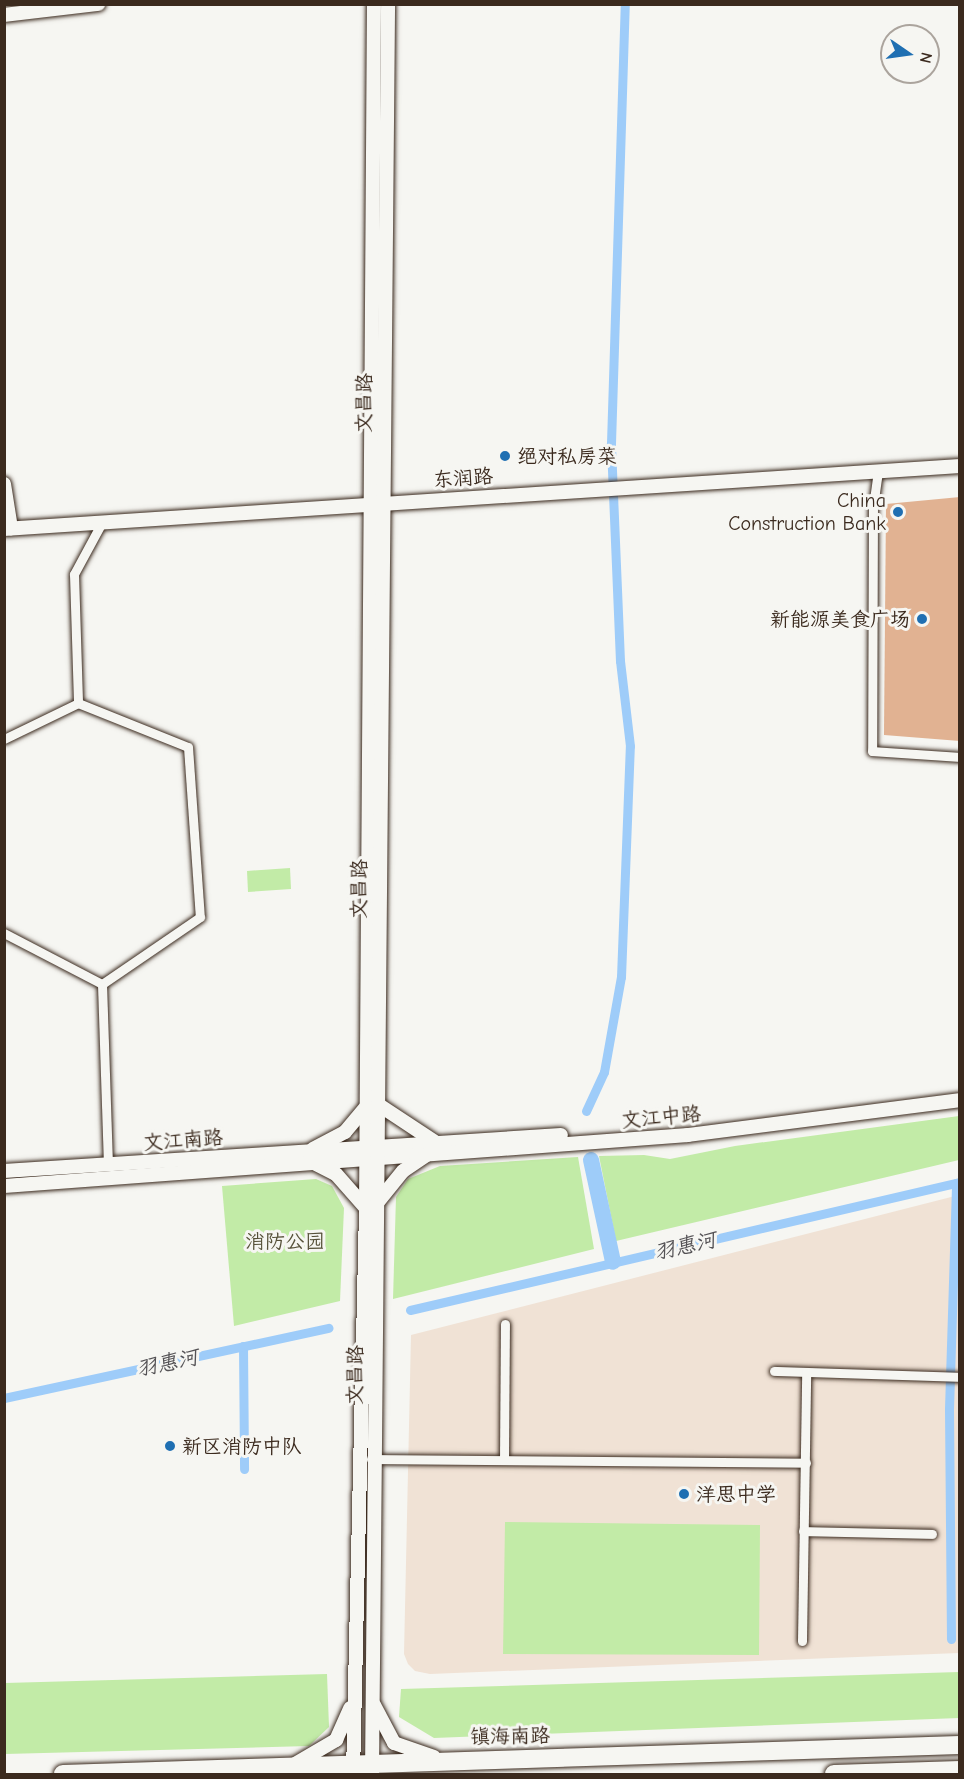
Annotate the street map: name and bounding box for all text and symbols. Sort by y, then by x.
north arrow [880,24,940,84]
text: N [916,50,936,65]
street label: 文昌路 [351,373,377,433]
place label: 绝对私房菜 [517,444,617,468]
marker: 绝对私房菜 [498,449,512,463]
street label: 东润路 [432,464,494,492]
place label: China Construction Bank [728,488,886,535]
marker: China Construction Bank [891,505,905,519]
place label: 新能源美食广场 [770,607,910,631]
marker: 新能源美食广场 [915,612,929,626]
street label: 文昌路 [346,859,372,919]
street label: 文江中路 [620,1102,702,1132]
street label: 文江南路 [142,1125,224,1155]
water label: 羽惠河 [651,1227,719,1265]
park label: 消防公园 [245,1229,325,1253]
water label: 羽惠河 [134,1344,200,1382]
street label: 文昌路 [342,1345,368,1405]
place label: 新区消防中队 [182,1434,302,1458]
marker: 新区消防中队 [163,1439,177,1453]
place label: 洋思中学 [696,1482,776,1506]
marker: 洋思中学 [677,1487,691,1501]
street label: 镇海南路 [470,1723,550,1749]

